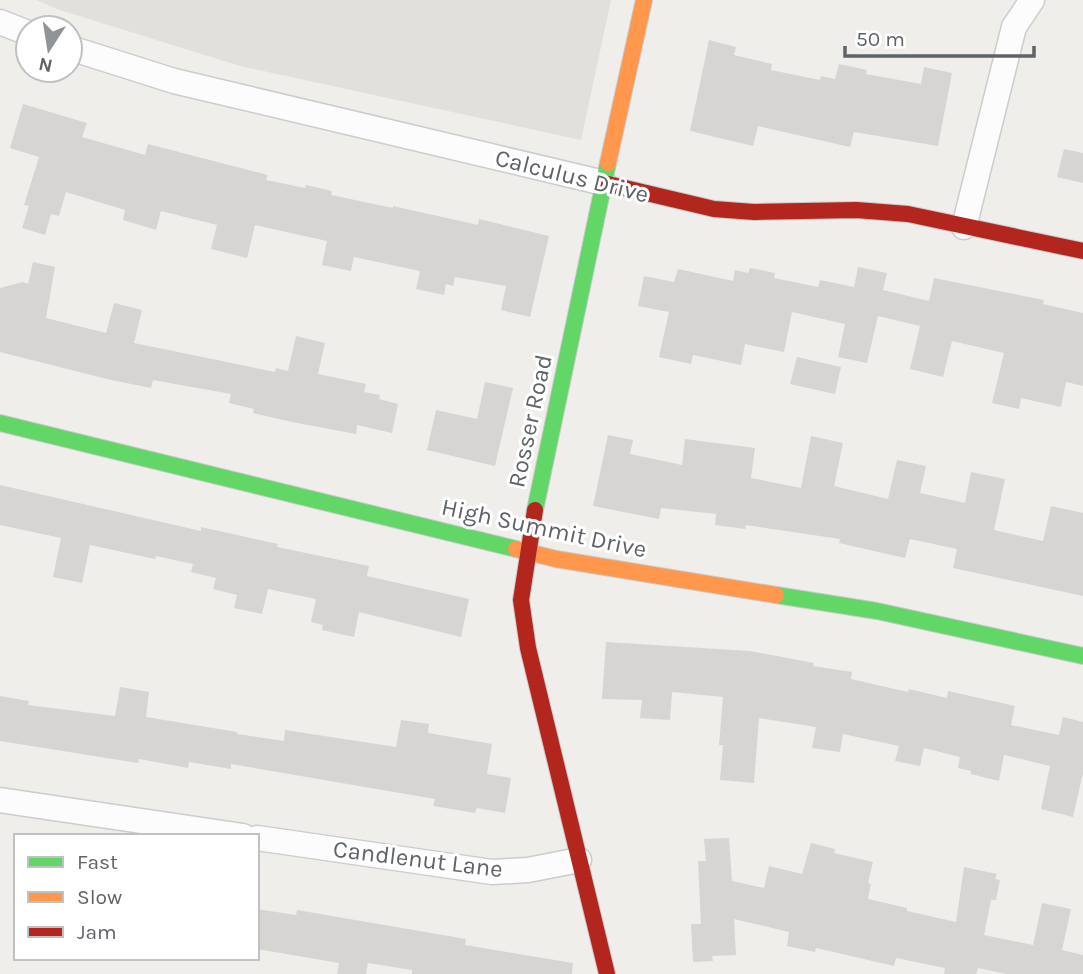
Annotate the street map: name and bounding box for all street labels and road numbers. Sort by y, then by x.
street label: Calculus Drive [492,143,652,209]
street label: Rosser Road [502,352,558,490]
street label: High Summit Drive [439,493,649,563]
street label: Candlenut Lane [332,835,504,883]

